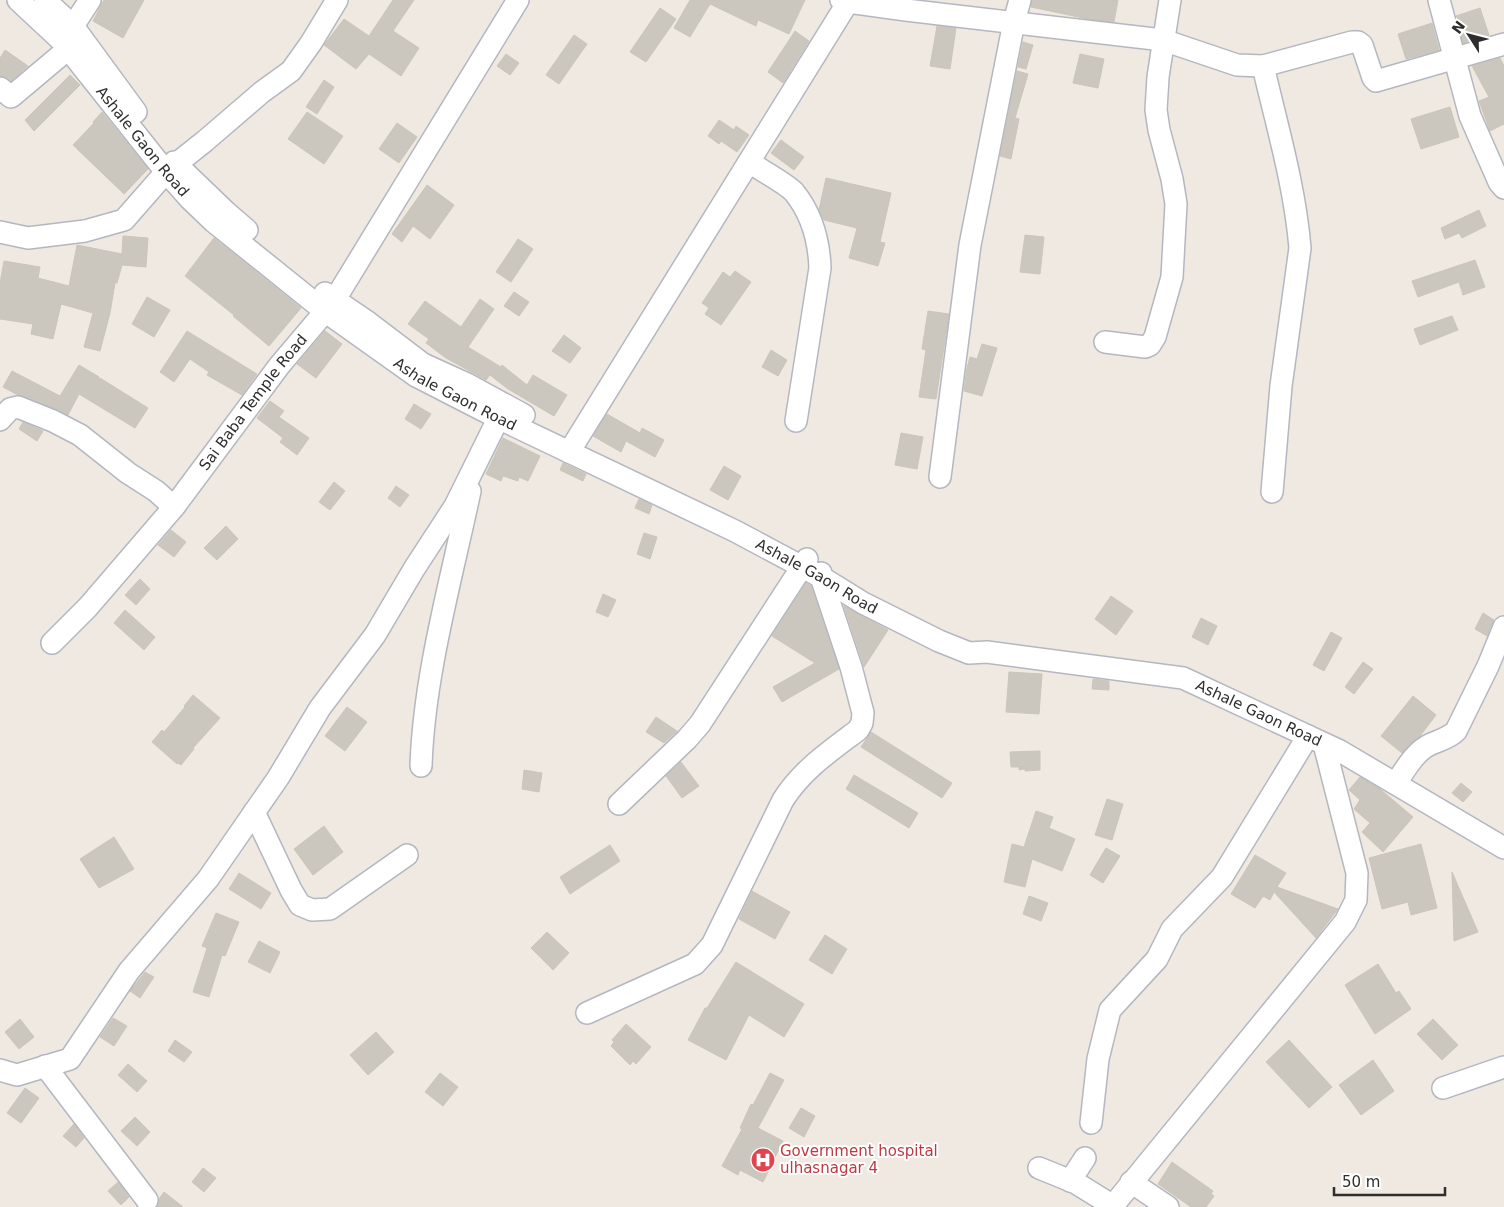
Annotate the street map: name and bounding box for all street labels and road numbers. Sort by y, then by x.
street label: Ashale Gaon Road [92,83,193,200]
street label: Sai Baba Temple Road [195,331,311,474]
street label: Ashale Gaon Road [390,354,519,435]
street label: Ashale Gaon Road [753,535,880,618]
street label: Ashale Gaon Road [1193,676,1325,750]

